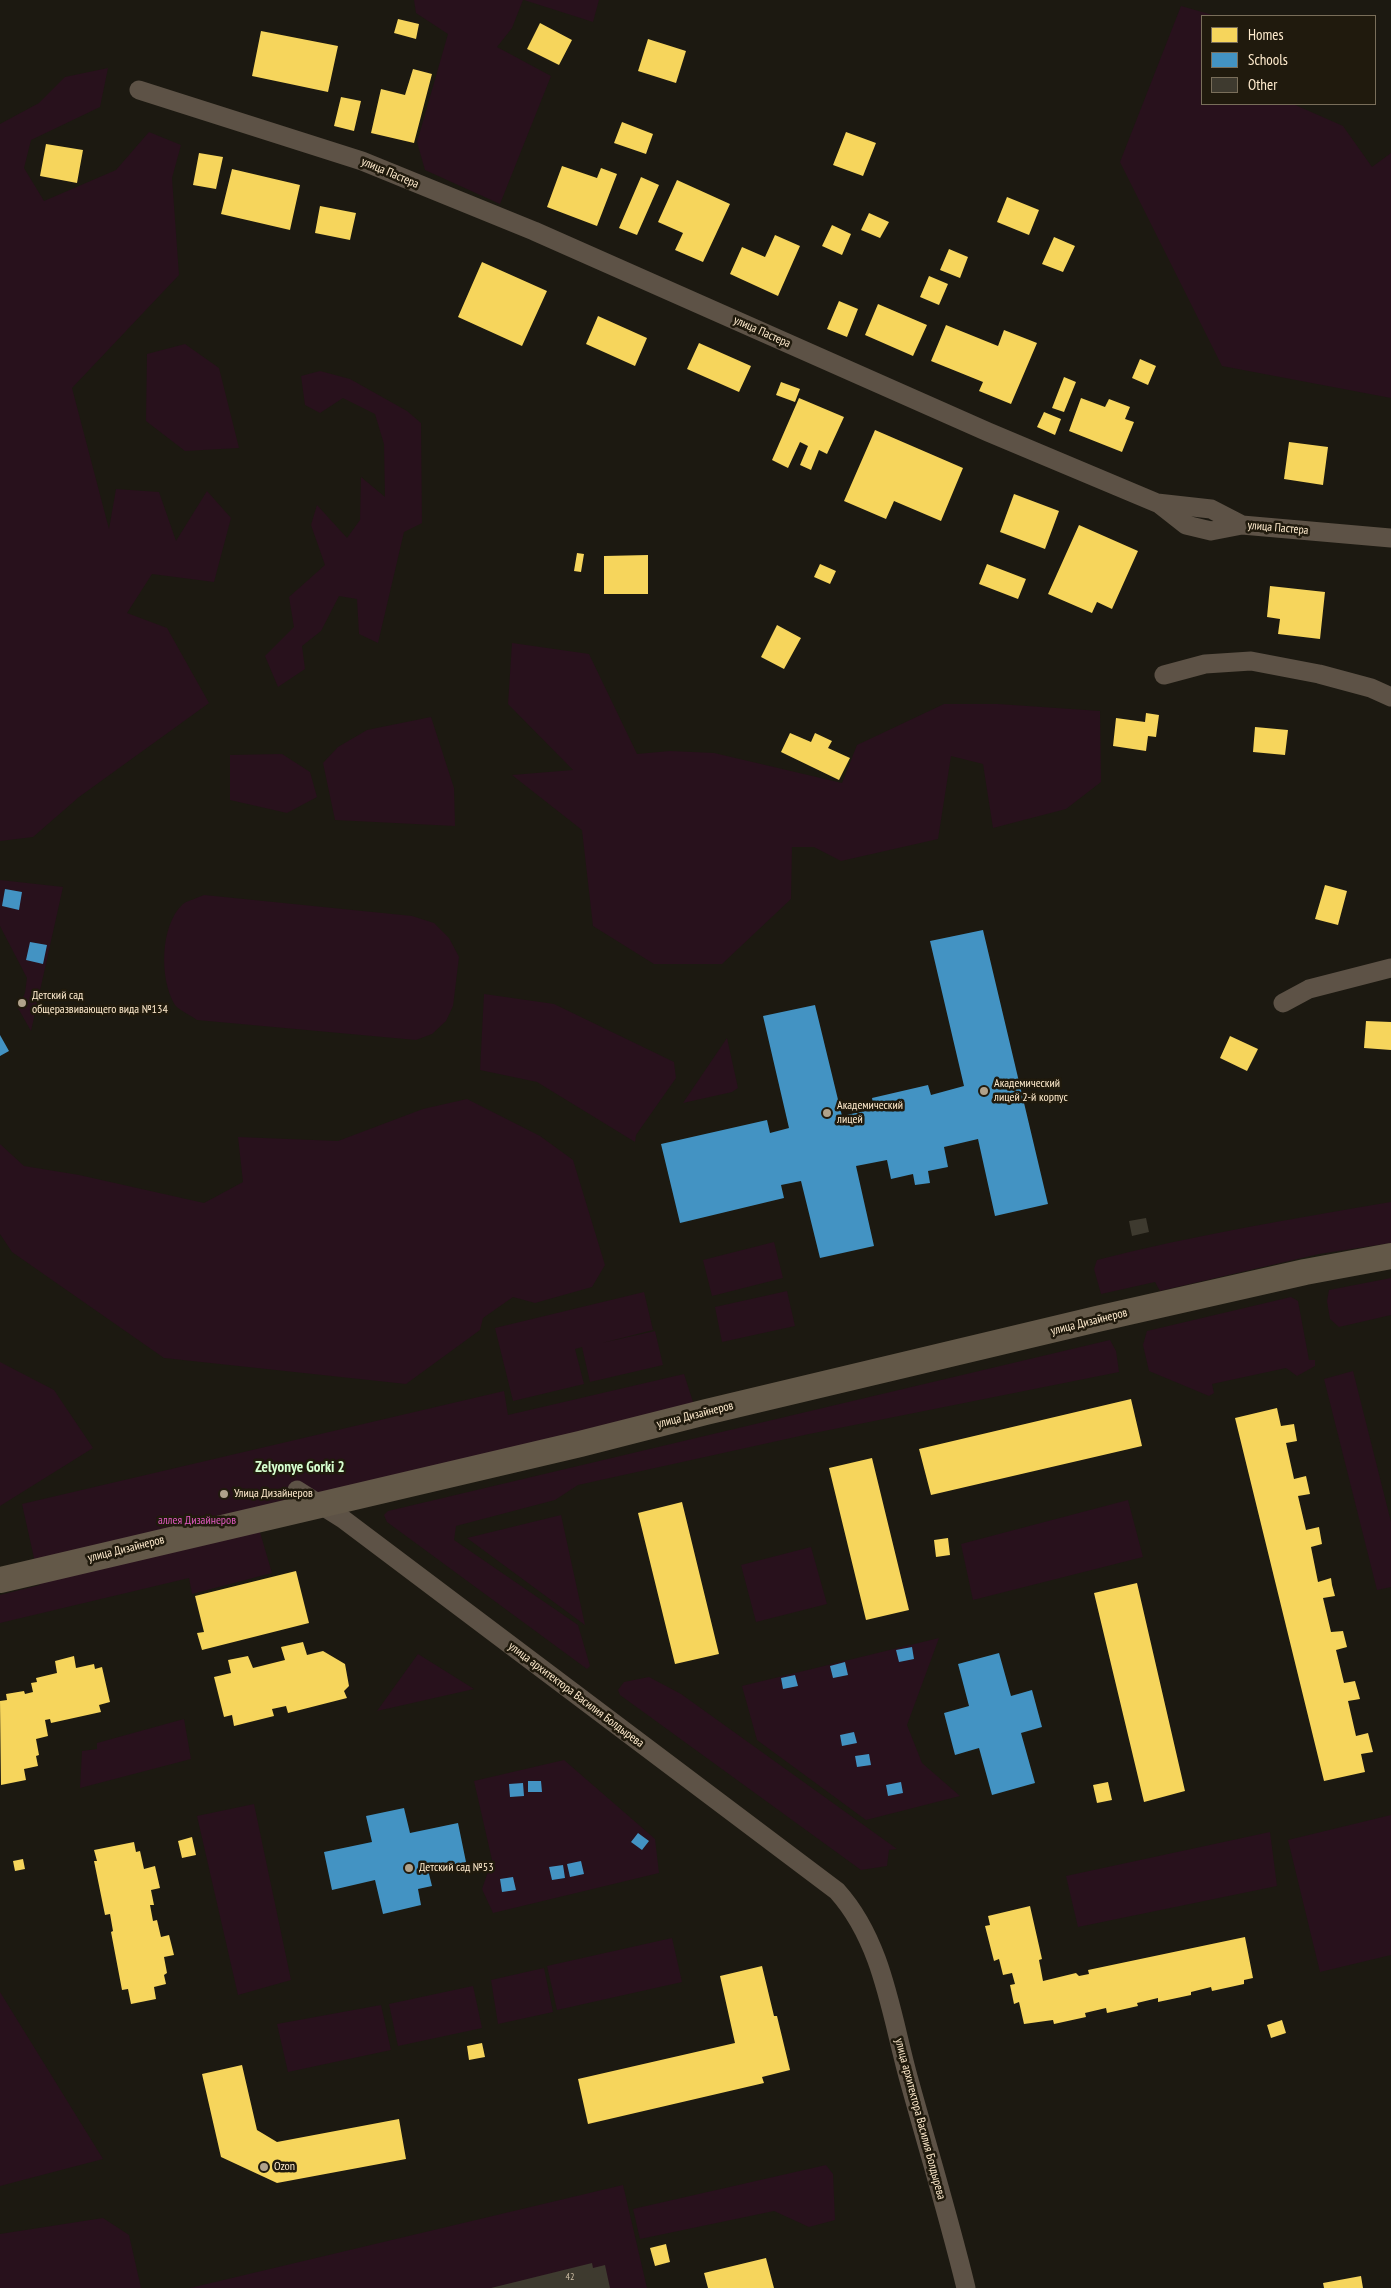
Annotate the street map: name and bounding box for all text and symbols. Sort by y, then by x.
legend [1201,15,1376,105]
text: Homes [1248,25,1284,44]
text: Schools [1248,50,1288,69]
text: Other [1248,75,1277,94]
street label: улица Пастера [359,154,421,192]
street label: улица Пастера [731,313,793,351]
street label: улица Пастера [1247,518,1309,538]
place label: Детский сад общеразвивающего вида №134 [32,989,168,1017]
marker: Детский сад общеразвивающего вида №134 [16,997,28,1009]
place label: Академический лицей 2-й корпус [994,1077,1068,1105]
marker: Академический лицей 2-й корпус [978,1085,990,1097]
place label: Академический лицей [837,1099,903,1127]
marker: Академический лицей [821,1107,833,1119]
street label: улица Дизайнеров [1049,1306,1129,1338]
street label: улица Дизайнеров [655,1399,735,1431]
district label: Zelyonye Gorki 2 [255,1459,345,1477]
place label: Улица Дизайнеров [234,1487,313,1501]
marker: Улица Дизайнеров [218,1488,230,1500]
park label: аллея Дизайнеров [158,1514,236,1528]
street label: улица Дизайнеров [86,1533,166,1565]
street label: улица архитектора Василия Болдырева [505,1639,647,1751]
place label: Детский сад №53 [419,1861,494,1875]
marker: Детский сад №53 [403,1862,415,1874]
street label: улица архитектора Василия Болдырева [892,2037,948,2201]
place label: Ozon [274,2160,295,2174]
marker: Ozon [258,2161,270,2173]
house number: 42 [566,2271,574,2283]

